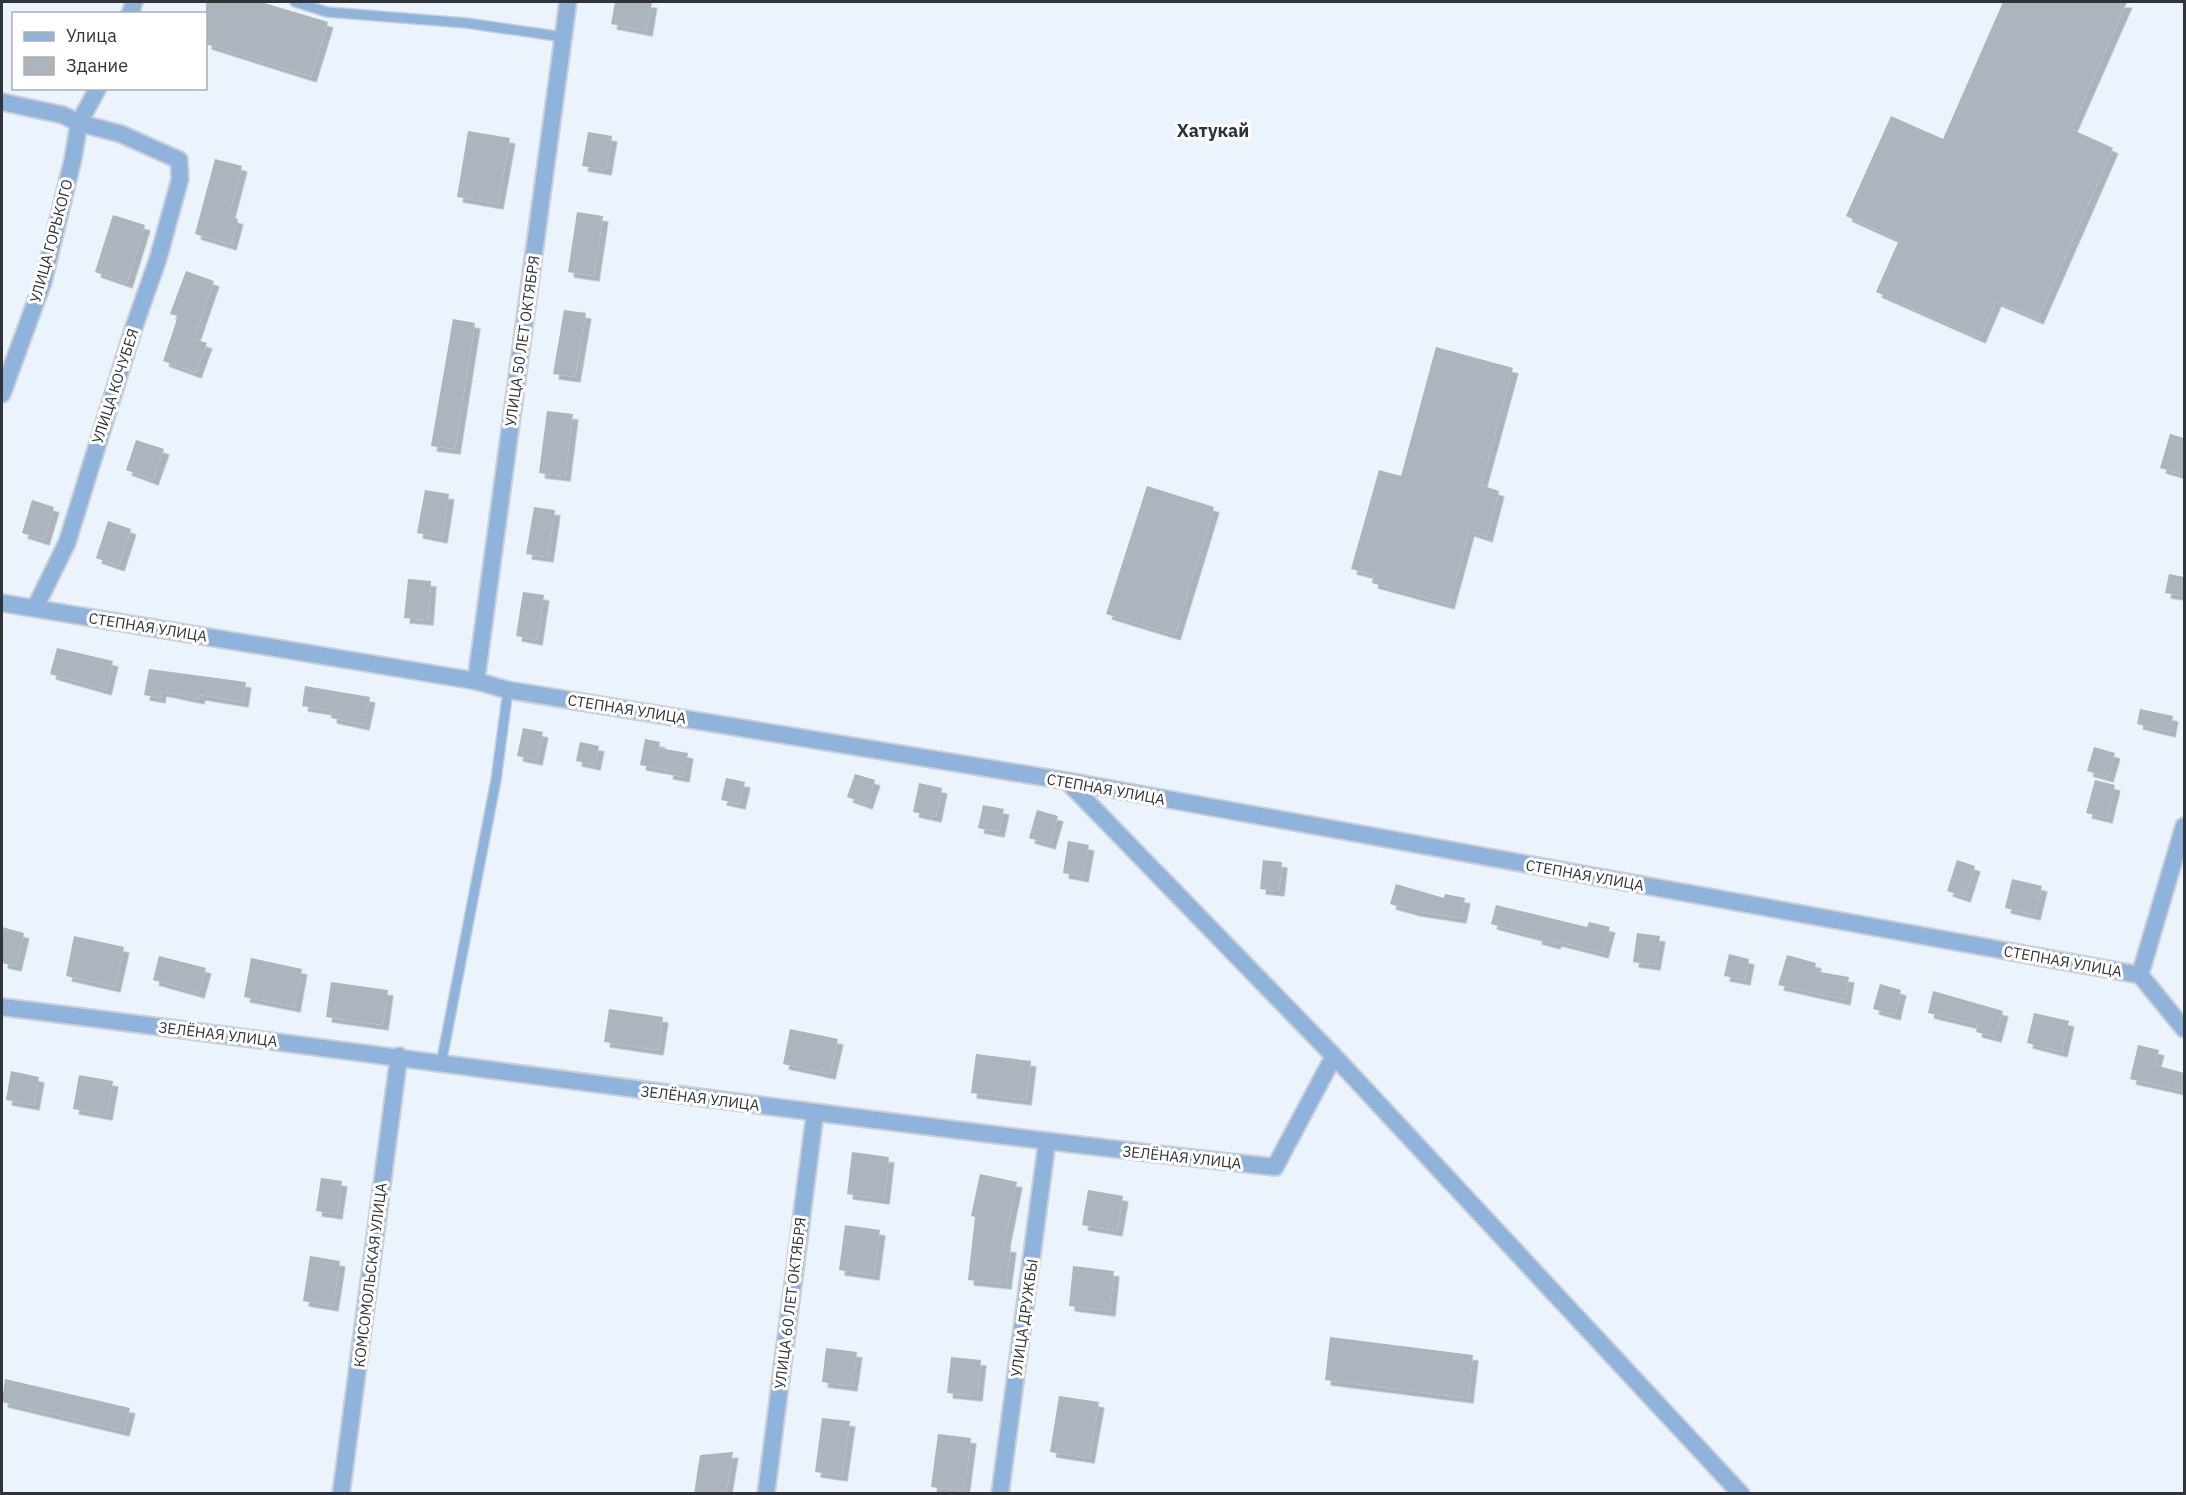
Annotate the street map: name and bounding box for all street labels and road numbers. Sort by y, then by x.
street label: УЛИЦА ГОРЬКОГО [25,177,77,305]
street label: УЛИЦА 50 ЛЕТ ОКТЯБРЯ [501,254,543,428]
street label: УЛИЦА КОЧУБЕЯ [87,326,143,446]
street label: СТЕПНАЯ УЛИЦА [87,608,209,646]
street label: СТЕПНАЯ УЛИЦА [566,690,688,728]
street label: СТЕПНАЯ УЛИЦА [1045,769,1167,809]
street label: СТЕПНАЯ УЛИЦА [1524,855,1646,895]
street label: СТЕПНАЯ УЛИЦА [2002,941,2124,981]
street label: ЗЕЛЁНАЯ УЛИЦА [157,1017,279,1051]
street label: ЗЕЛЁНАЯ УЛИЦА [639,1081,761,1115]
street label: ЗЕЛЁНАЯ УЛИЦА [1122,1141,1243,1173]
street label: КОМСОМОЛЬСКАЯ УЛИЦА [349,1181,391,1368]
street label: УЛИЦА 60 ЛЕТ ОКТЯБРЯ [770,1216,810,1390]
street label: УЛИЦА ДРУЖБЫ [1006,1258,1042,1378]

